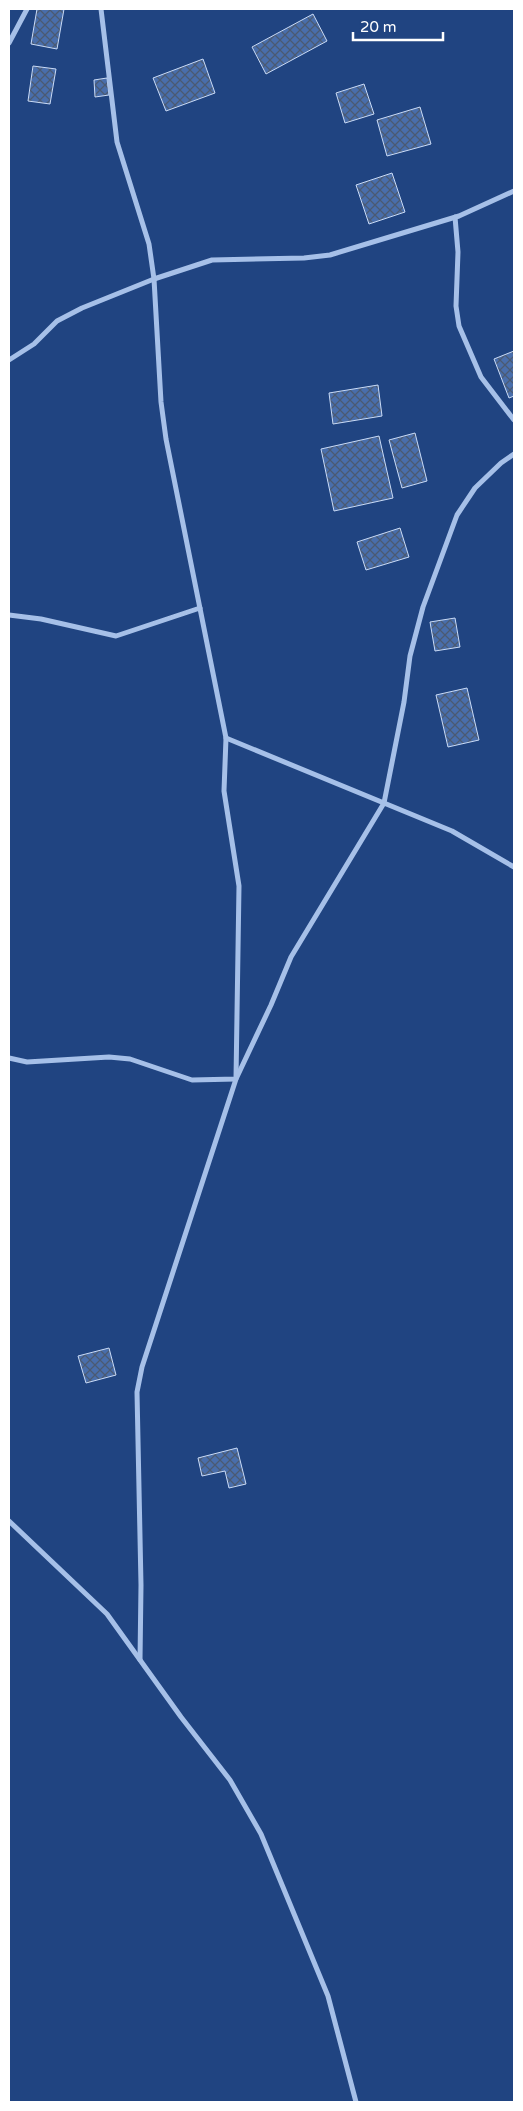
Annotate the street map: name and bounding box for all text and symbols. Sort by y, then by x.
scale bar [353,10,443,42]
text: 20 m [360,18,397,36]

